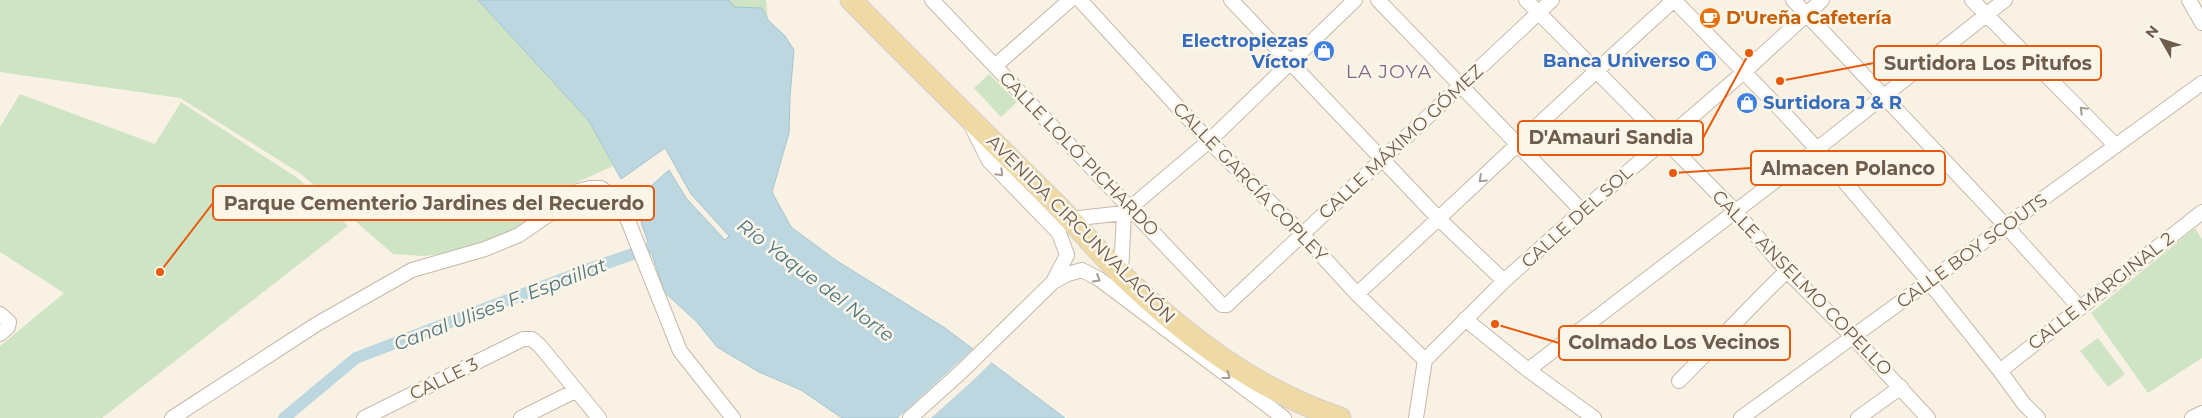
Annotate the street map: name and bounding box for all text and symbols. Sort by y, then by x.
cafe icon: D'Ureña Cafetería [1698,6,1722,30]
place label: D'Ureña Cafetería [1726,7,1892,29]
north arrow [2137,15,2187,65]
text: N [2141,22,2162,42]
place label: Electropiezas Víctor [1182,30,1308,73]
shop icon: Electropiezas Víctor [1312,39,1336,63]
callout: Surtidora Los Pitufos [1874,46,2101,80]
shop icon: Banca Universo [1694,49,1718,73]
place label: Banca Universo [1543,50,1690,72]
text: Surtidora Los Pitufos [1884,52,2092,75]
street label: CALLE MÁXIMO GÓMEZ [1314,60,1488,224]
district label: LA JOYA [1346,60,1432,83]
street label: CALLE LOLÓ PICHARDO [995,67,1163,241]
shop icon: Surtidora J & R [1735,91,1759,115]
place label: Surtidora J & R [1763,92,1902,114]
street label: CALLE GARCÍA COPLEY [1168,98,1332,267]
one-way arrow [2080,107,2089,116]
callout: D'Amauri Sandia [1518,121,1703,155]
text: D'Amauri Sandia [1528,126,1694,149]
street label: AVENIDA CIRCUNVALACIÓN [982,130,1180,328]
callout: Almacen Polanco [1751,151,1945,185]
text: Almacen Polanco [1760,157,1935,180]
street label: CALLE DEL SOL [1517,161,1638,273]
one-way arrow [995,167,1004,176]
one-way arrow [1479,173,1488,182]
callout: Parque Cementerio Jardines del Recuerdo [213,186,654,220]
street label: CALLE ANSELMO COPELLO [1707,186,1897,380]
street label: CALLE BOY SCOUTS [1892,189,2052,313]
text: Parque Cementerio Jardines del Recuerdo [224,192,644,215]
water label: Río Yaque del Norte [733,214,899,347]
street label: CALLE MARGINAL 2 [2024,227,2178,355]
water label: Canal Ulises F. Espaillat [390,253,610,356]
one-way arrow [1092,272,1101,282]
callout: Colmado Los Vecinos [1559,326,1790,360]
text: Colmado Los Vecinos [1568,331,1780,354]
street label: CALLE 3 [406,353,482,405]
one-way arrow [1221,370,1231,379]

